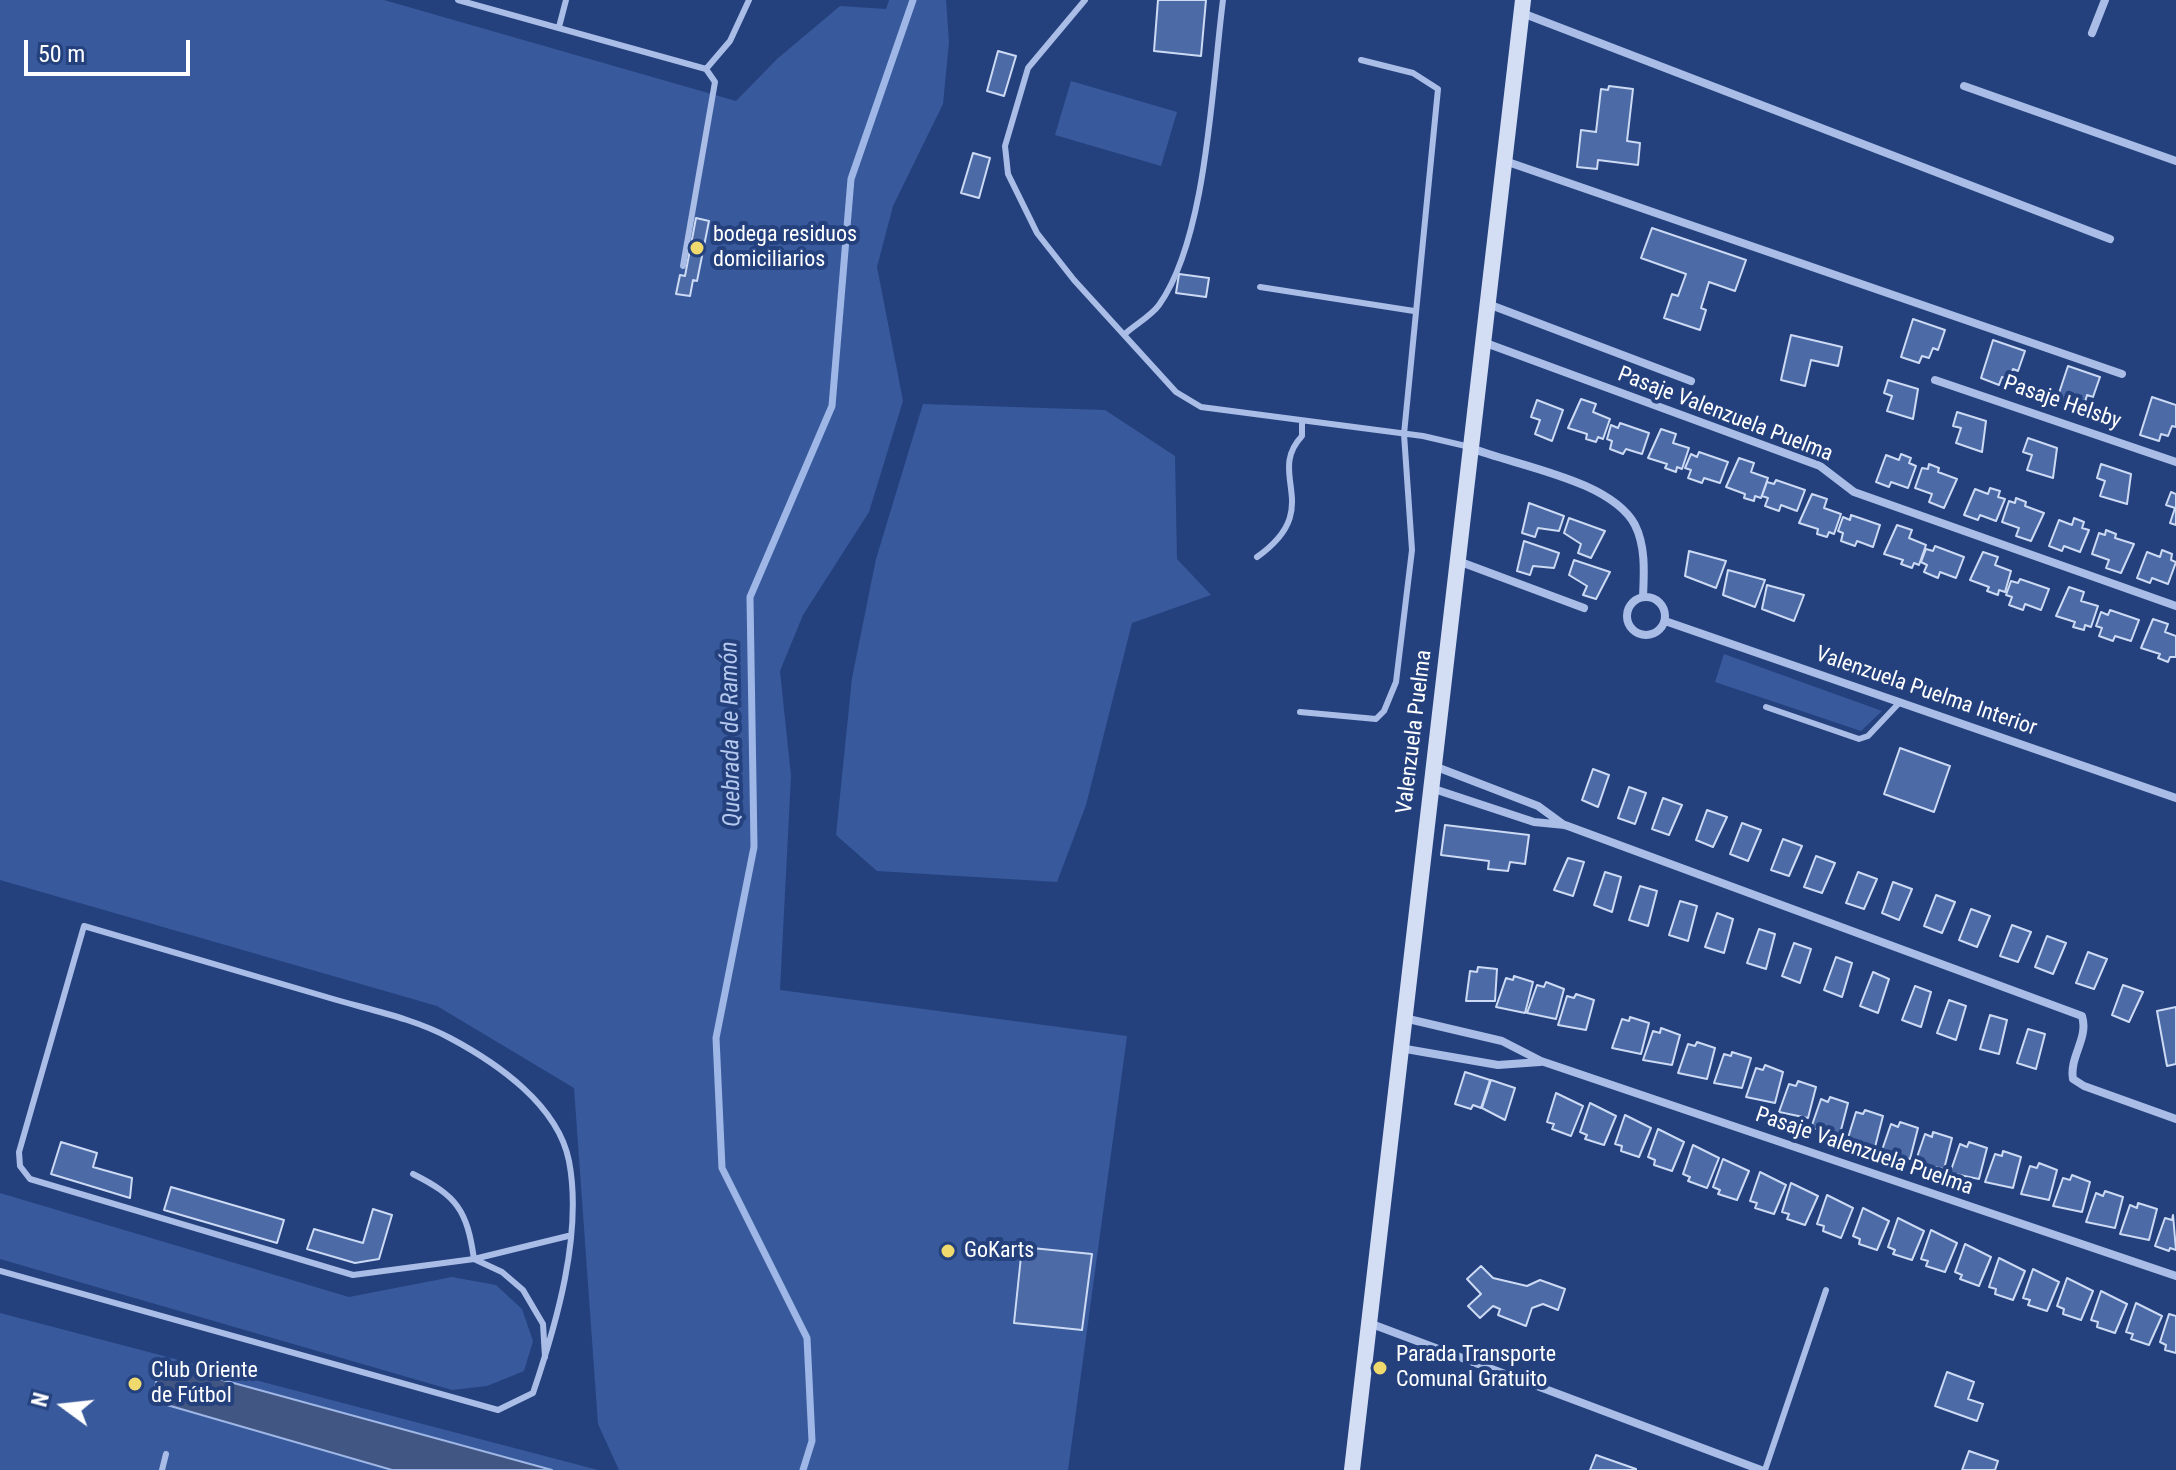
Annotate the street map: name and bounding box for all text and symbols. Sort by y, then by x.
scale bar [28,24,194,74]
text: 50 m [38,40,85,68]
place label: bodega residuos domiciliarios [713,222,857,274]
marker: bodega residuos domiciliarios [688,239,706,257]
street label: Pasaje Valenzuela Puelma [1614,362,1836,468]
street label: Pasaje Helsby [2000,371,2124,435]
water label: Quebrada de Ramón [716,641,748,827]
street label: Valenzuela Puelma Interior [1812,642,2040,742]
street label: Valenzuela Puelma [1392,649,1438,815]
street label: Pasaje Valenzuela Puelma [1752,1102,1976,1202]
place label: GoKarts [964,1238,1034,1264]
marker: GoKarts [939,1242,957,1260]
place label: Parada Transporte Comunal Gratuito [1396,1342,1556,1394]
place label: Club Oriente de Fútbol [151,1358,258,1410]
marker: Parada Transporte Comunal Gratuito [1371,1359,1389,1377]
north arrow [24,1366,104,1446]
marker: Club Oriente de Fútbol [126,1375,144,1393]
text: N [27,1390,54,1409]

